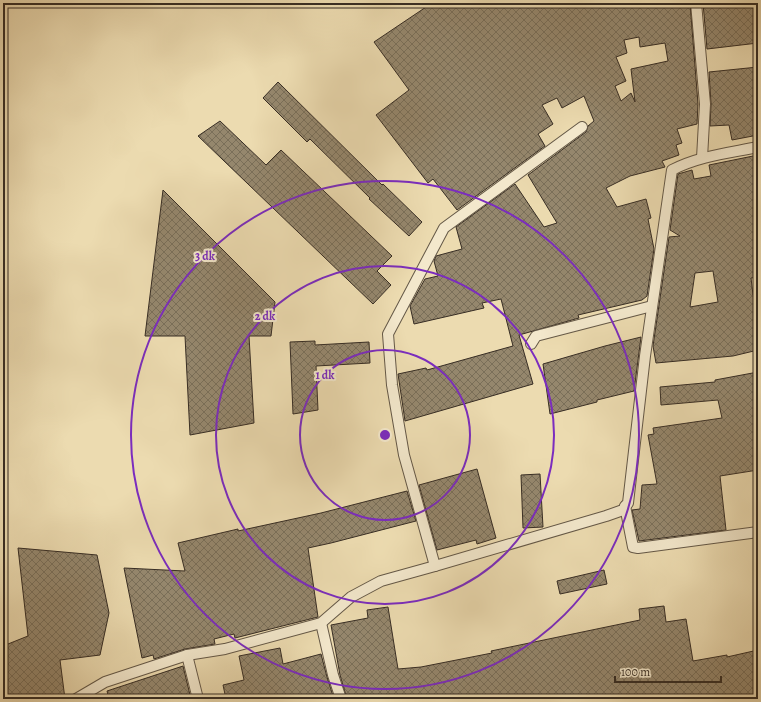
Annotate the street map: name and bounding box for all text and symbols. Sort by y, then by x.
text: 3 dk [195,248,216,264]
text: 2 dk [255,308,276,324]
text: 1 dk [315,367,335,383]
centre of rings [378,428,392,442]
scale bar [615,658,721,684]
text: 100 m [621,664,650,680]

